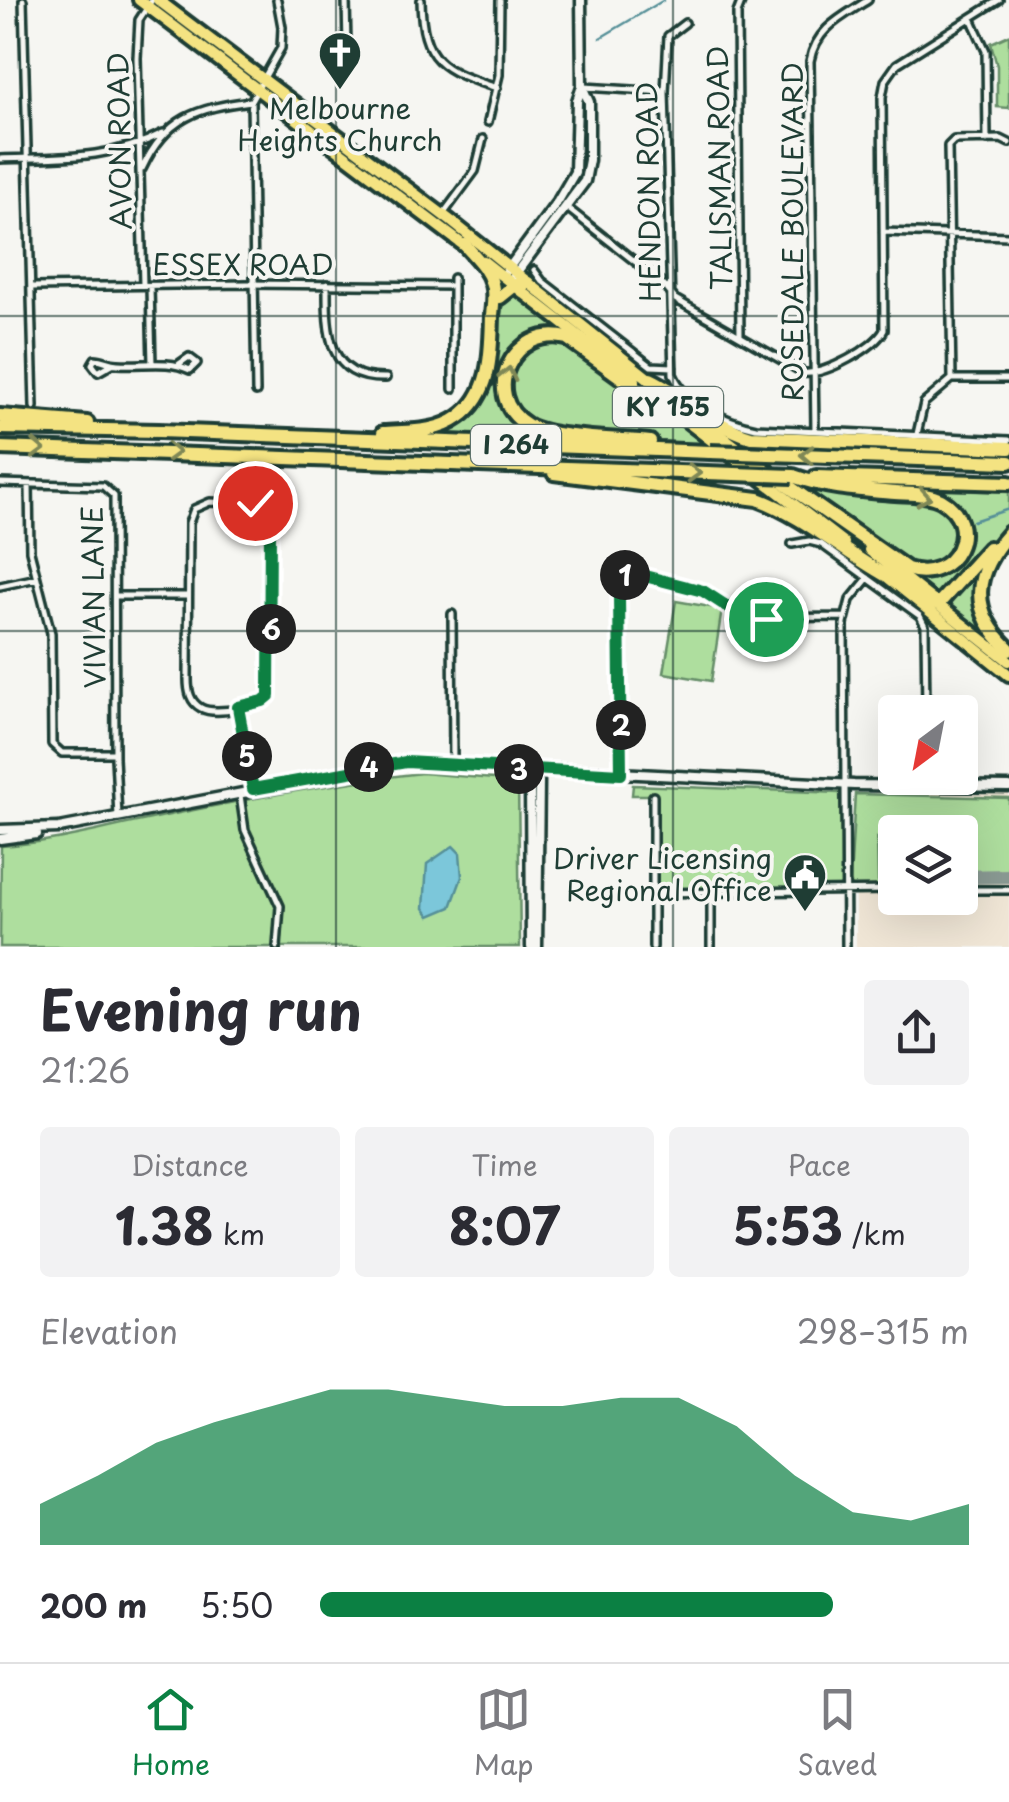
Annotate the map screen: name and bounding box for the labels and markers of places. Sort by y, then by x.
church icon: Melbourne Heights Church [317,30,363,91]
place label: Melbourne Heights Church [237,86,443,161]
pin [213,461,298,546]
pin: 1 [600,550,650,600]
pin [724,577,809,662]
pin: 6 [246,604,296,654]
pin: 2 [596,700,646,750]
pin: 5 [222,731,272,781]
pin: 4 [344,742,394,792]
pin: 3 [494,744,544,794]
place label: Driver Licensing Regional Office [553,836,772,911]
public building icon: Driver Licensing Regional Office [782,852,828,913]

